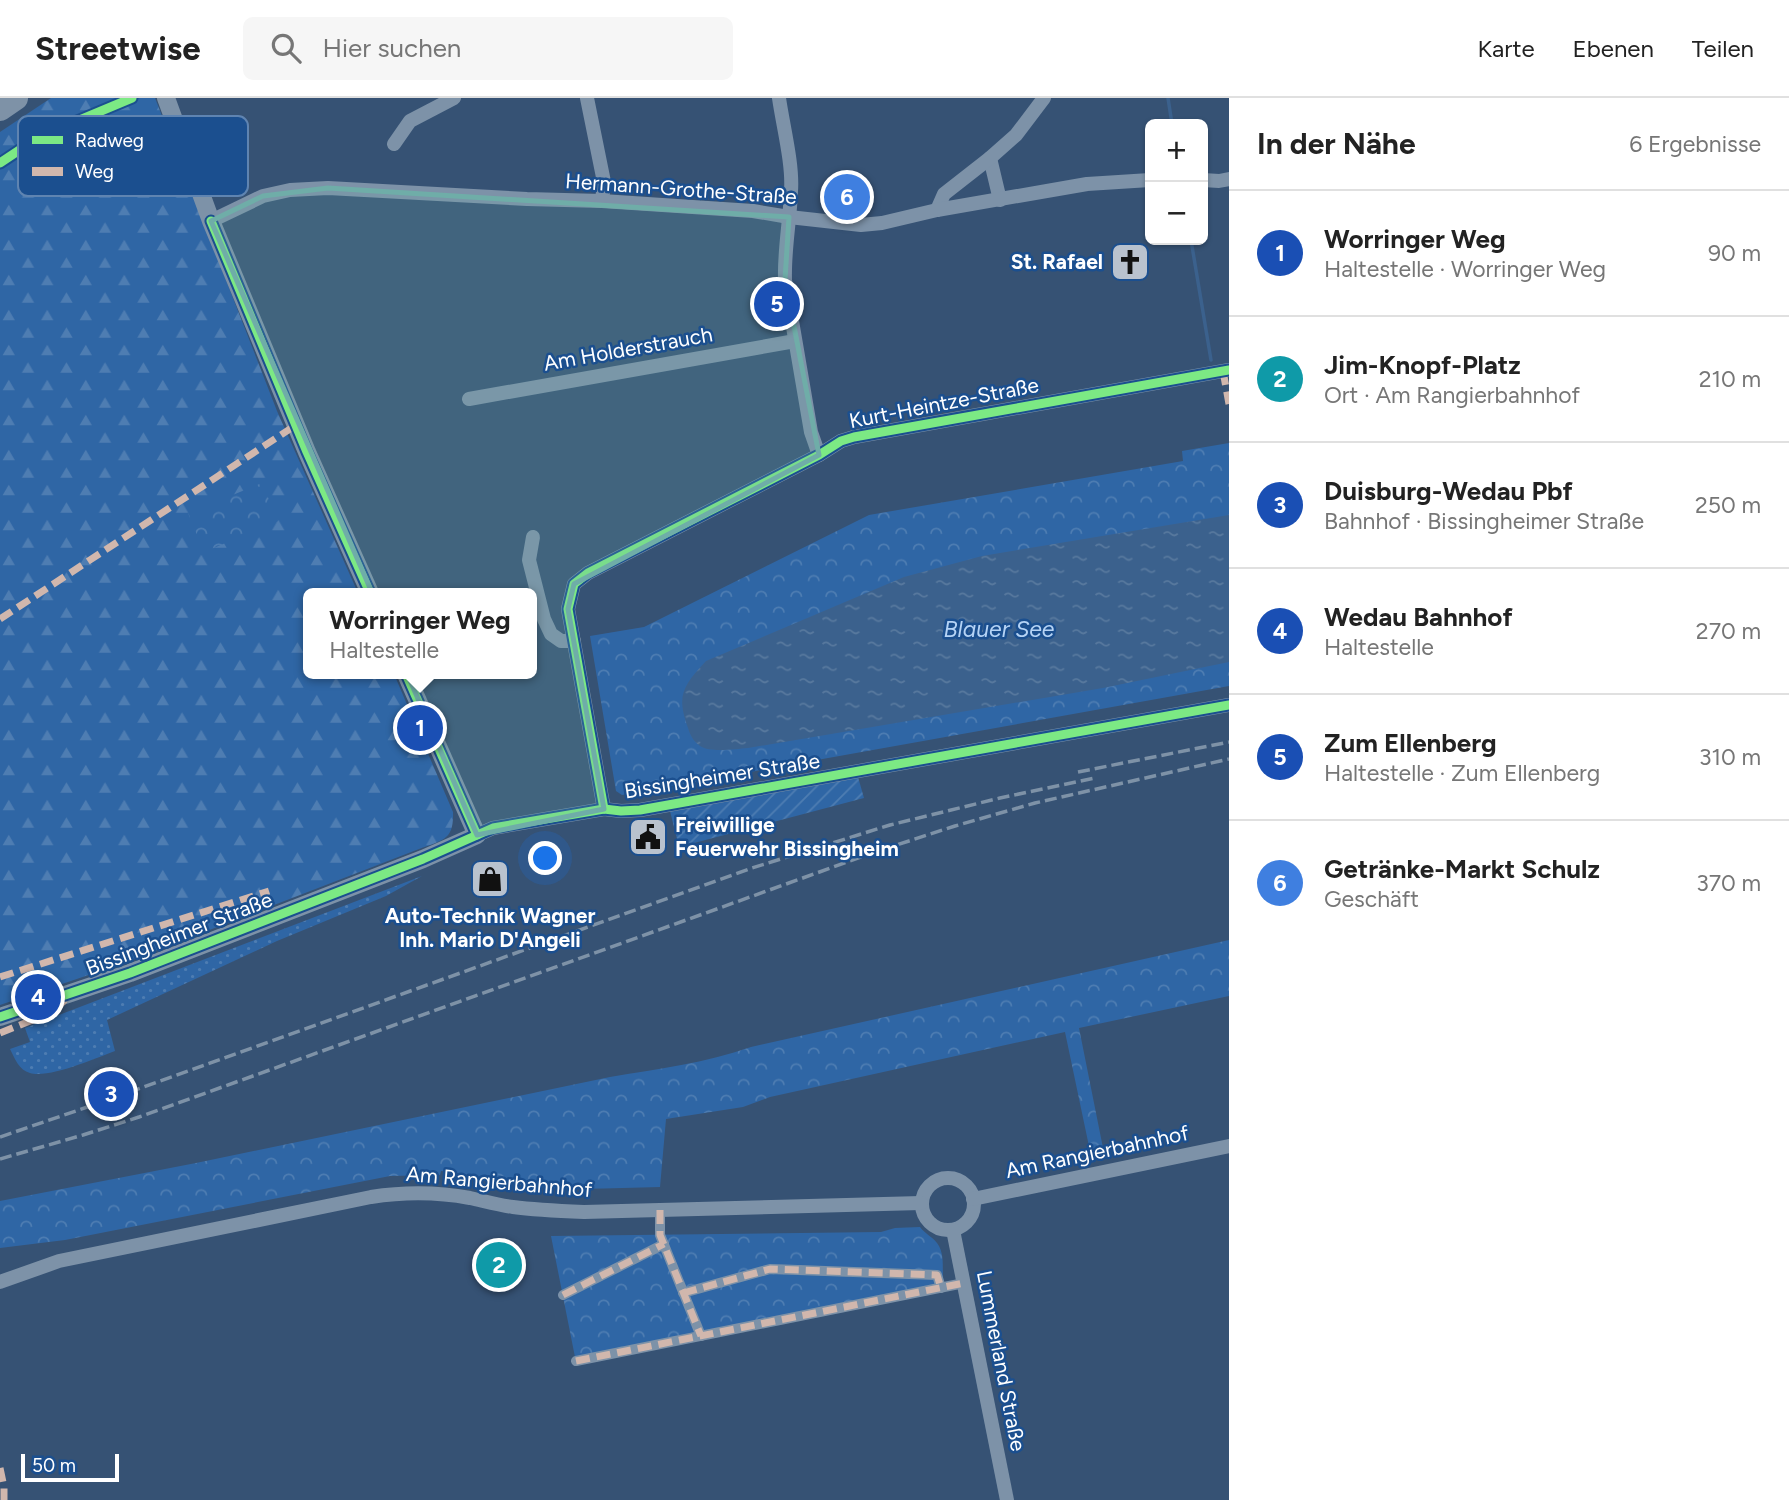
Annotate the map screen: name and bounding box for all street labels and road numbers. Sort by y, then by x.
street label: Hermann-Grothe-Straße [564,168,798,209]
street label: Am Holderstrauch [542,321,714,376]
street label: Kurt-Heintze-Straße [847,372,1041,433]
street label: Bissingheimer Straße [622,748,822,803]
street label: Bissingheimer Straße [82,886,276,981]
street label: Am Rangierbahnhof [1003,1120,1191,1183]
street label: Am Rangierbahnhof [405,1161,593,1202]
street label: Lummerland Straße [972,1268,1031,1453]

